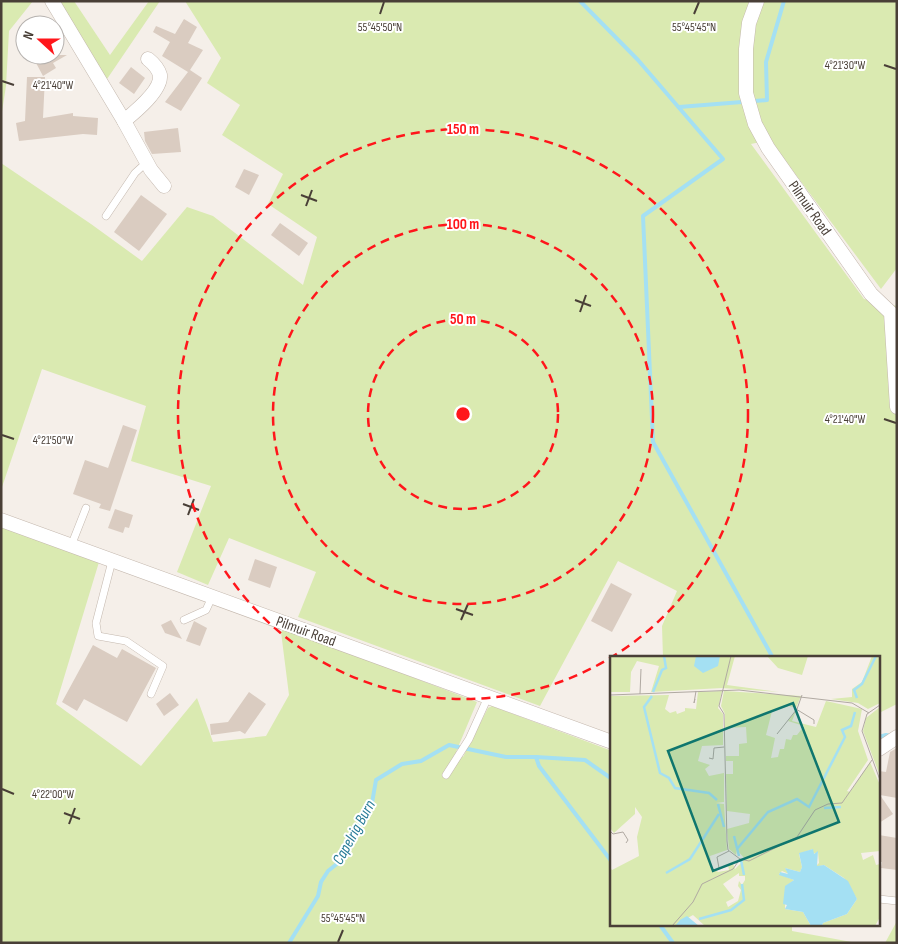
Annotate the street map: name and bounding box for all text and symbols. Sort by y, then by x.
north arrow [15,15,65,65]
text: 55°45'50"N [358,20,402,35]
text: 55°45'45"N [672,20,716,35]
text: N [19,29,38,42]
text: 4°21'30"W [825,58,866,73]
text: 4°21'40"W [33,78,74,93]
text: 150 m [447,120,479,139]
street label: Pilmuir Road [784,177,835,239]
text: 100 m [447,215,479,234]
text: 50 m [450,310,476,329]
centre of rings [454,405,472,423]
text: 4°21'40"W [825,412,866,427]
text: 4°21'50"W [33,433,73,448]
street label: Pilmuir Road [273,612,338,651]
inset map [610,656,880,926]
text: 4°22'00"W [32,787,74,802]
water label: Capelrig Burn [329,797,380,868]
text: 55°45'45"N [321,911,365,926]

